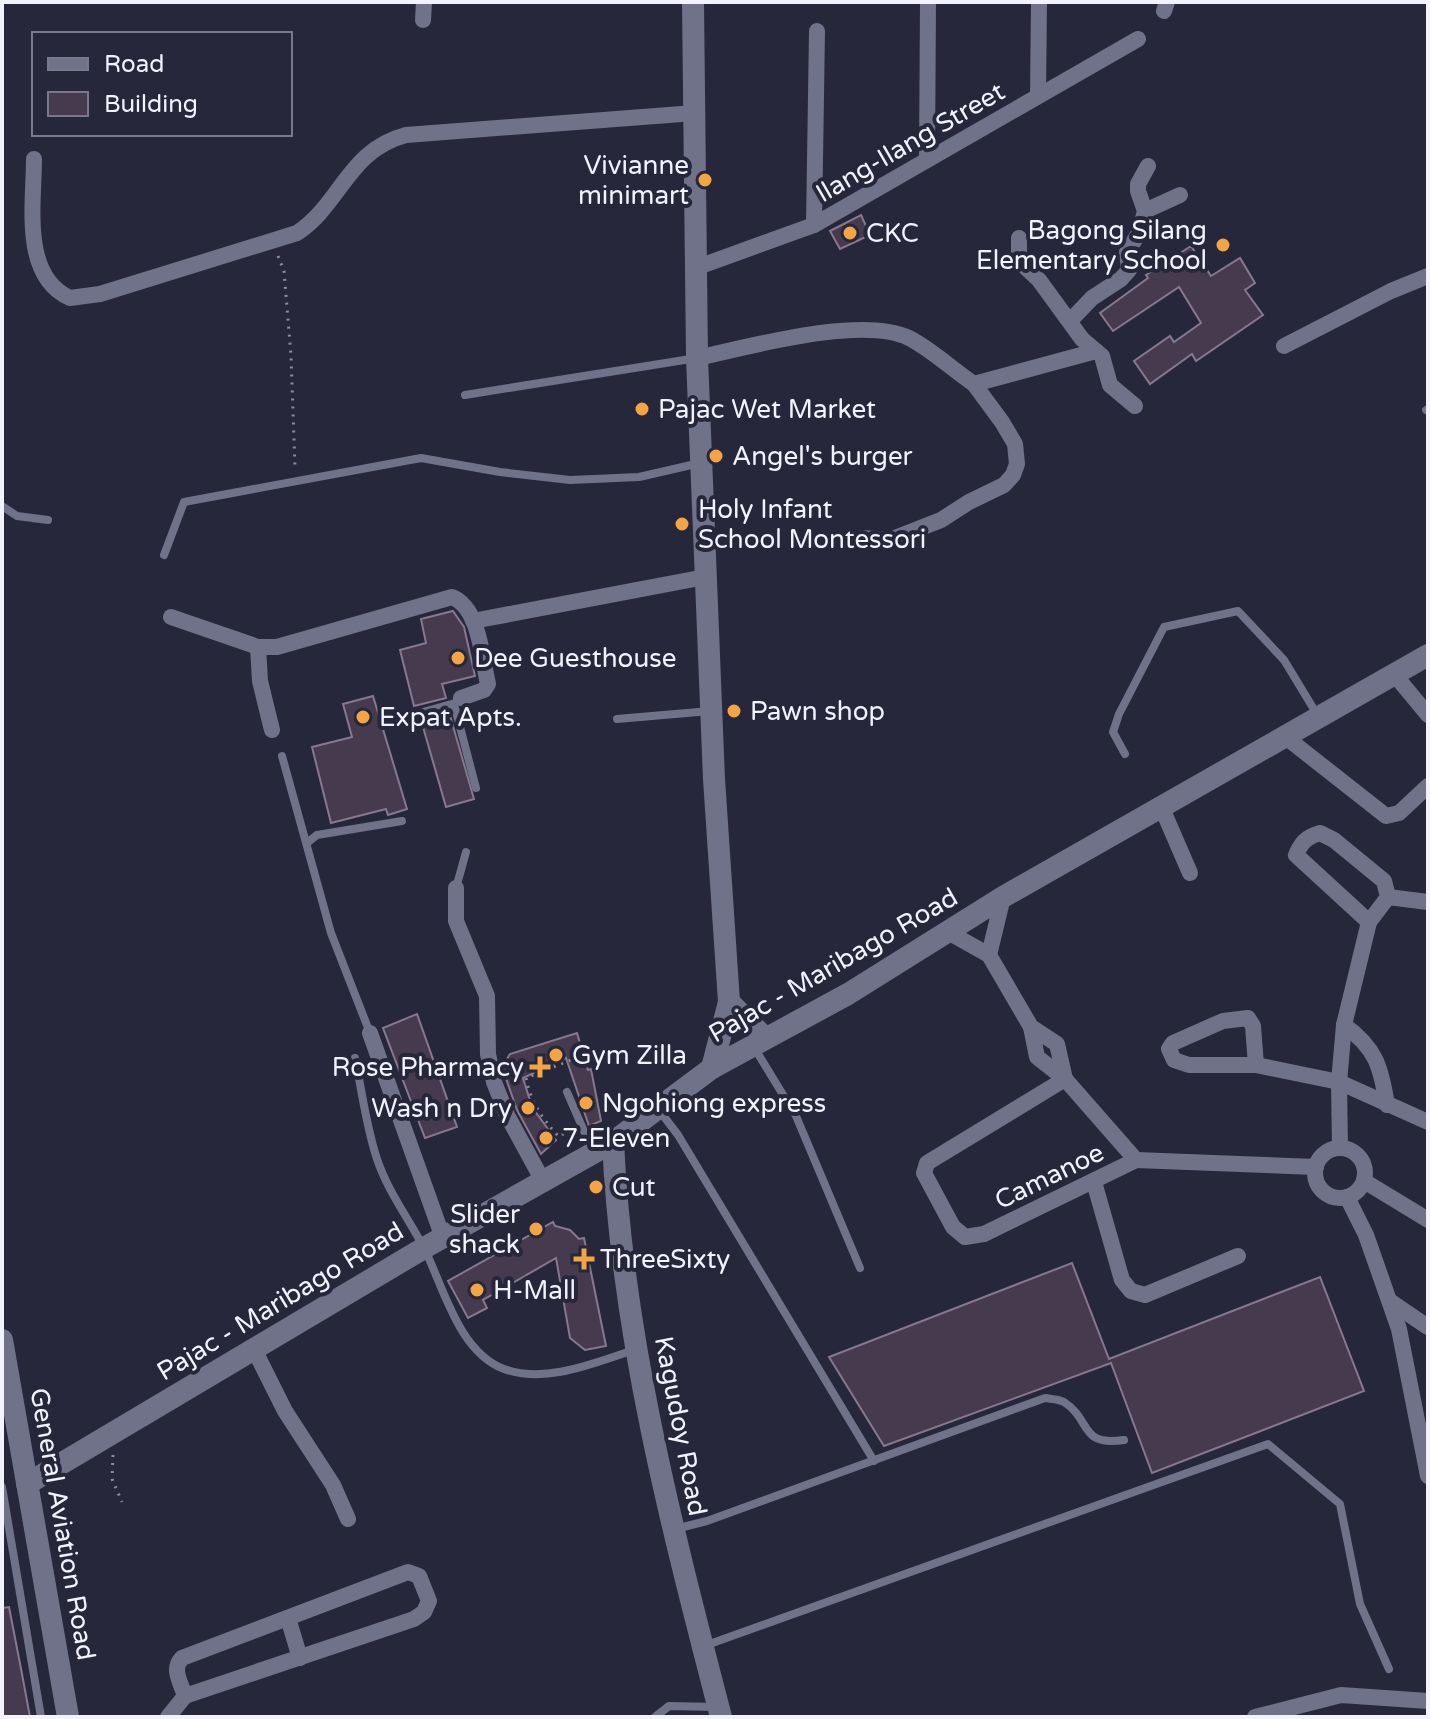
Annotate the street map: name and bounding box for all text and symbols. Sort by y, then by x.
legend [32,32,292,136]
text: Road [104,50,164,79]
street label: Ilang-Ilang Street [810,76,1010,209]
text: Building [104,90,198,119]
place label: Vivianne minimart [578,150,689,211]
marker: Vivianne minimart [696,171,714,189]
place label: Bagong Silang Elementary School [976,215,1207,276]
place label: CKC [866,218,919,249]
marker: CKC [841,224,859,242]
marker: Bagong Silang Elementary School [1214,236,1232,254]
place label: Pajac Wet Market [658,394,876,425]
marker: Pajac Wet Market [633,400,651,418]
place label: Angel's burger [732,441,913,472]
marker: Angel's burger [707,447,725,465]
place label: Holy Infant School Montessori [698,494,926,555]
marker: Holy Infant School Montessori [673,515,691,533]
place label: Dee Guesthouse [474,643,676,674]
marker: Dee Guesthouse [449,649,467,667]
place label: Pawn shop [750,696,885,727]
place label: Expat Apts. [379,702,522,733]
marker: Pawn shop [725,702,743,720]
marker: Expat Apts. [354,708,372,726]
street label: Pajac - Maribago Road [703,881,963,1049]
place label: Gym Zilla [572,1040,687,1071]
marker: Gym Zilla [547,1046,565,1064]
place label: Rose Pharmacy [332,1052,524,1083]
marker: Rose Pharmacy [531,1058,549,1076]
place label: Ngohiong express [602,1088,826,1119]
place label: Wash n Dry [371,1093,512,1124]
marker: Ngohiong express [577,1094,595,1112]
marker: Wash n Dry [519,1099,537,1117]
place label: 7-Eleven [562,1123,670,1154]
marker: 7-Eleven [537,1129,555,1147]
street label: Camanoe [990,1137,1109,1216]
place label: Cut [612,1172,656,1203]
marker: Cut [587,1178,605,1196]
place label: Slider shack [449,1199,520,1260]
street label: Pajac - Maribago Road [151,1215,409,1387]
marker: Slider shack [527,1220,545,1238]
place label: ThreeSixty [600,1244,730,1275]
marker: ThreeSixty [575,1250,593,1268]
place label: H-Mall [493,1275,576,1306]
marker: H-Mall [468,1281,486,1299]
street label: Kagudoy Road [648,1334,713,1519]
street label: General Aviation Road [23,1386,102,1663]

